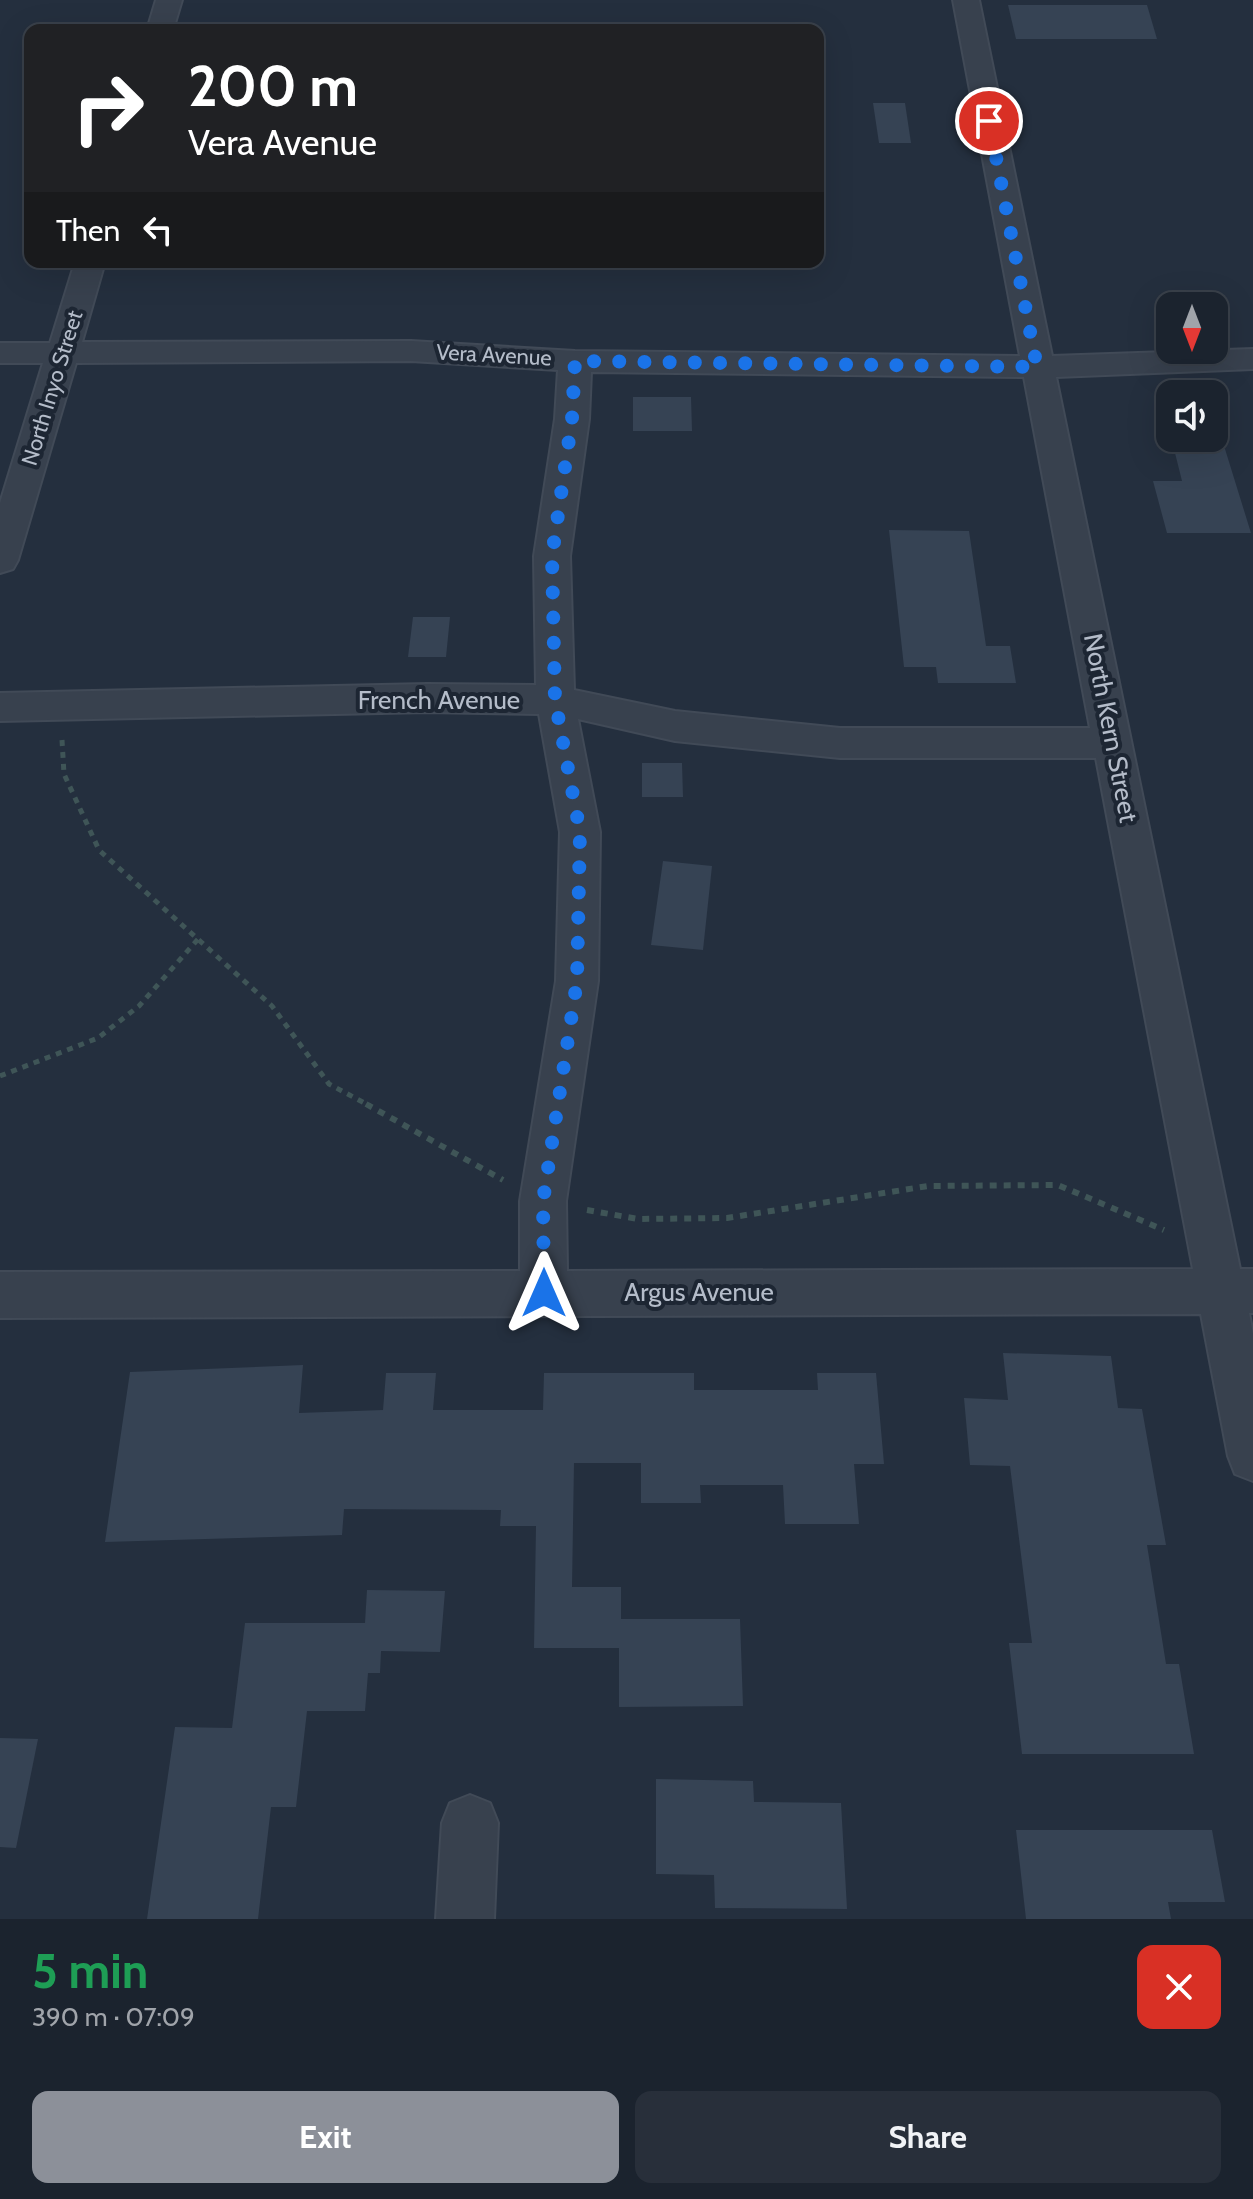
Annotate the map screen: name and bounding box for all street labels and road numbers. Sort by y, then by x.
street label: North Inyo Street [16,307,89,469]
street label: Vera Avenue [436,338,552,372]
street label: North Kern Street [1077,631,1145,825]
street label: French Avenue [358,684,520,716]
street label: Argus Avenue [624,1276,774,1308]

